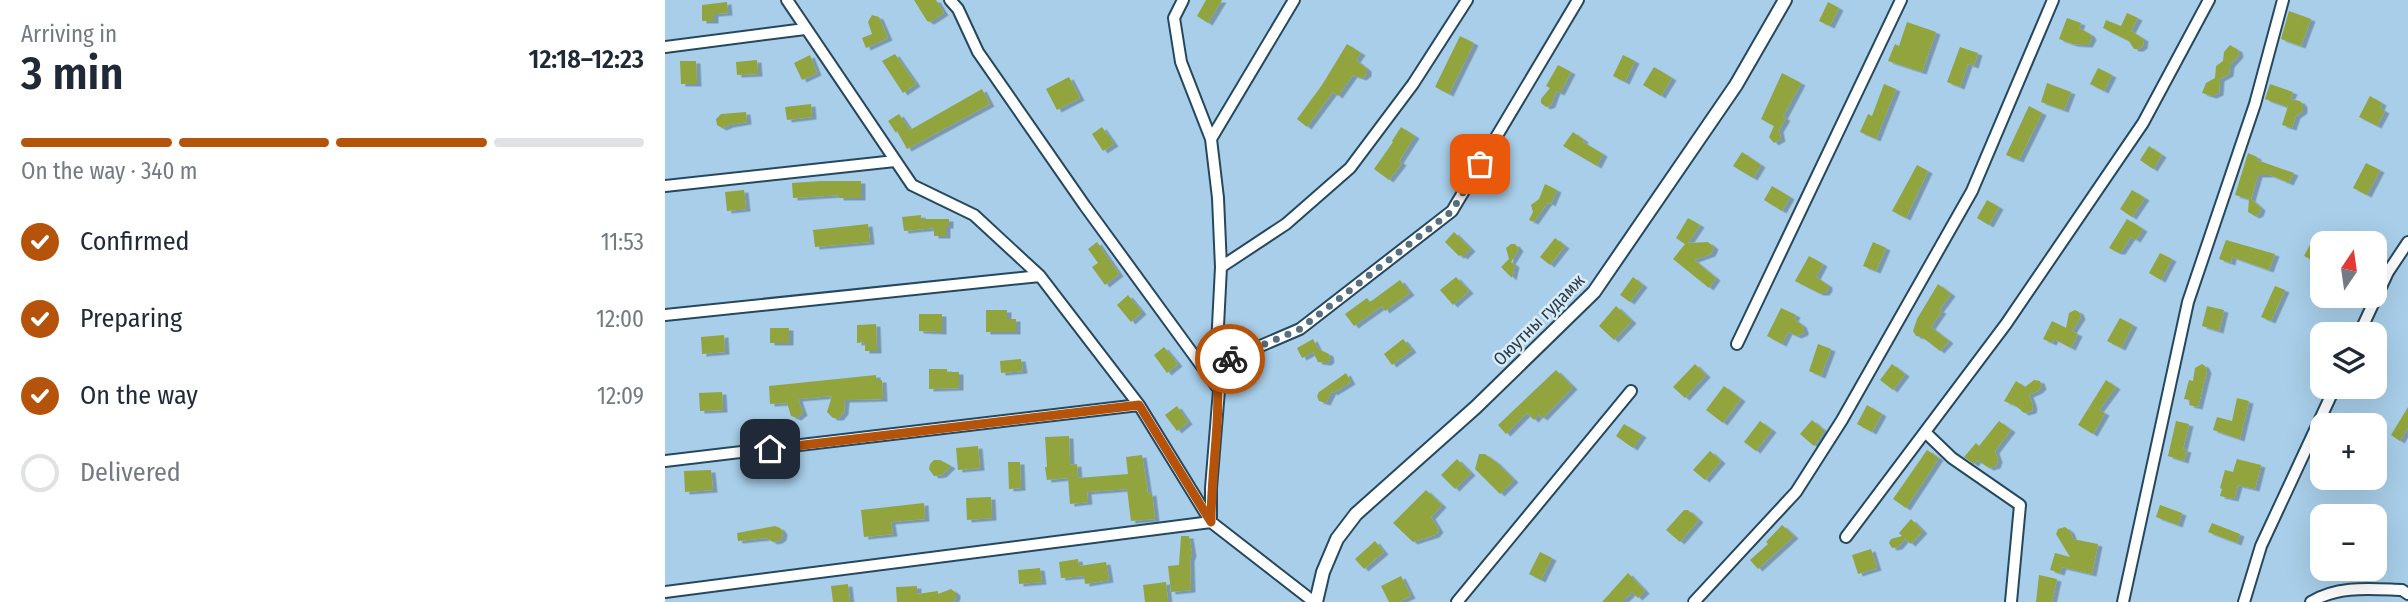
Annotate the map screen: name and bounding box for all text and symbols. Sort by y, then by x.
text: Arriving in [21,20,117,48]
text: 12:18–12:23 [529,44,644,75]
text: 3 min [21,46,124,101]
pin [1450,134,1510,194]
icon: bag [1461,145,1499,183]
text: On the way · 340 m [21,157,197,185]
icon: check [21,223,59,261]
text: Confirmed [80,226,190,257]
text: 11:53 [601,228,644,256]
north arrow [2310,231,2387,308]
map controls [2310,231,2387,581]
street label: Оюутны гудамж [1489,269,1590,370]
icon: check [21,300,59,338]
text: Preparing [80,303,182,334]
text: 12:00 [596,305,644,333]
button: layers [2310,322,2387,399]
courier [1195,324,1265,394]
icon: bike [1211,340,1249,378]
icon: check [21,377,59,415]
text: On the way [80,380,198,411]
text: 12:09 [597,382,644,410]
button: + [2310,413,2387,490]
pin [740,419,800,479]
icon: home [751,430,789,468]
text: Delivered [80,457,181,488]
button: − [2310,504,2387,581]

